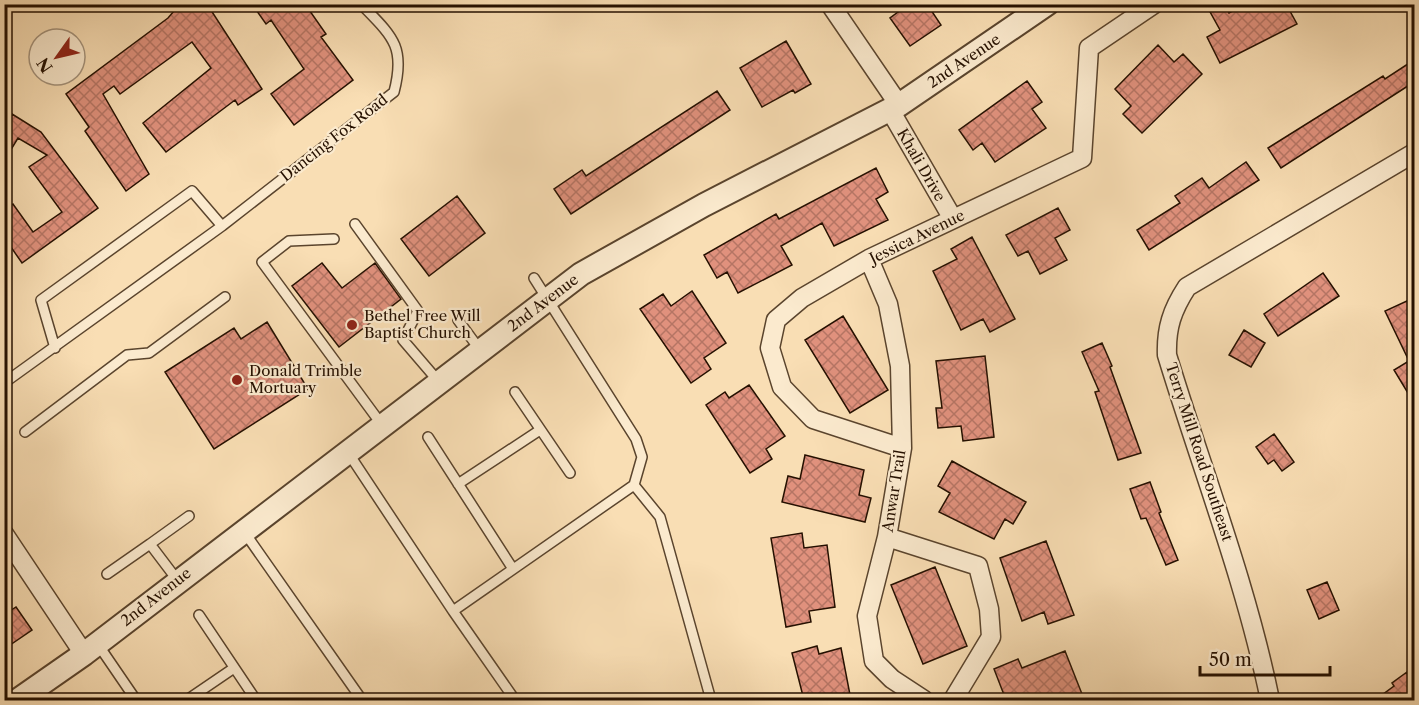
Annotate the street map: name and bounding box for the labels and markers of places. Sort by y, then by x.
place label: Bethel Free Will Baptist Church [364,306,481,342]
marker: Bethel Free Will Baptist Church [345,318,359,332]
place label: Donald Trimble Mortuary [249,361,362,397]
marker: Donald Trimble Mortuary [230,373,244,387]

